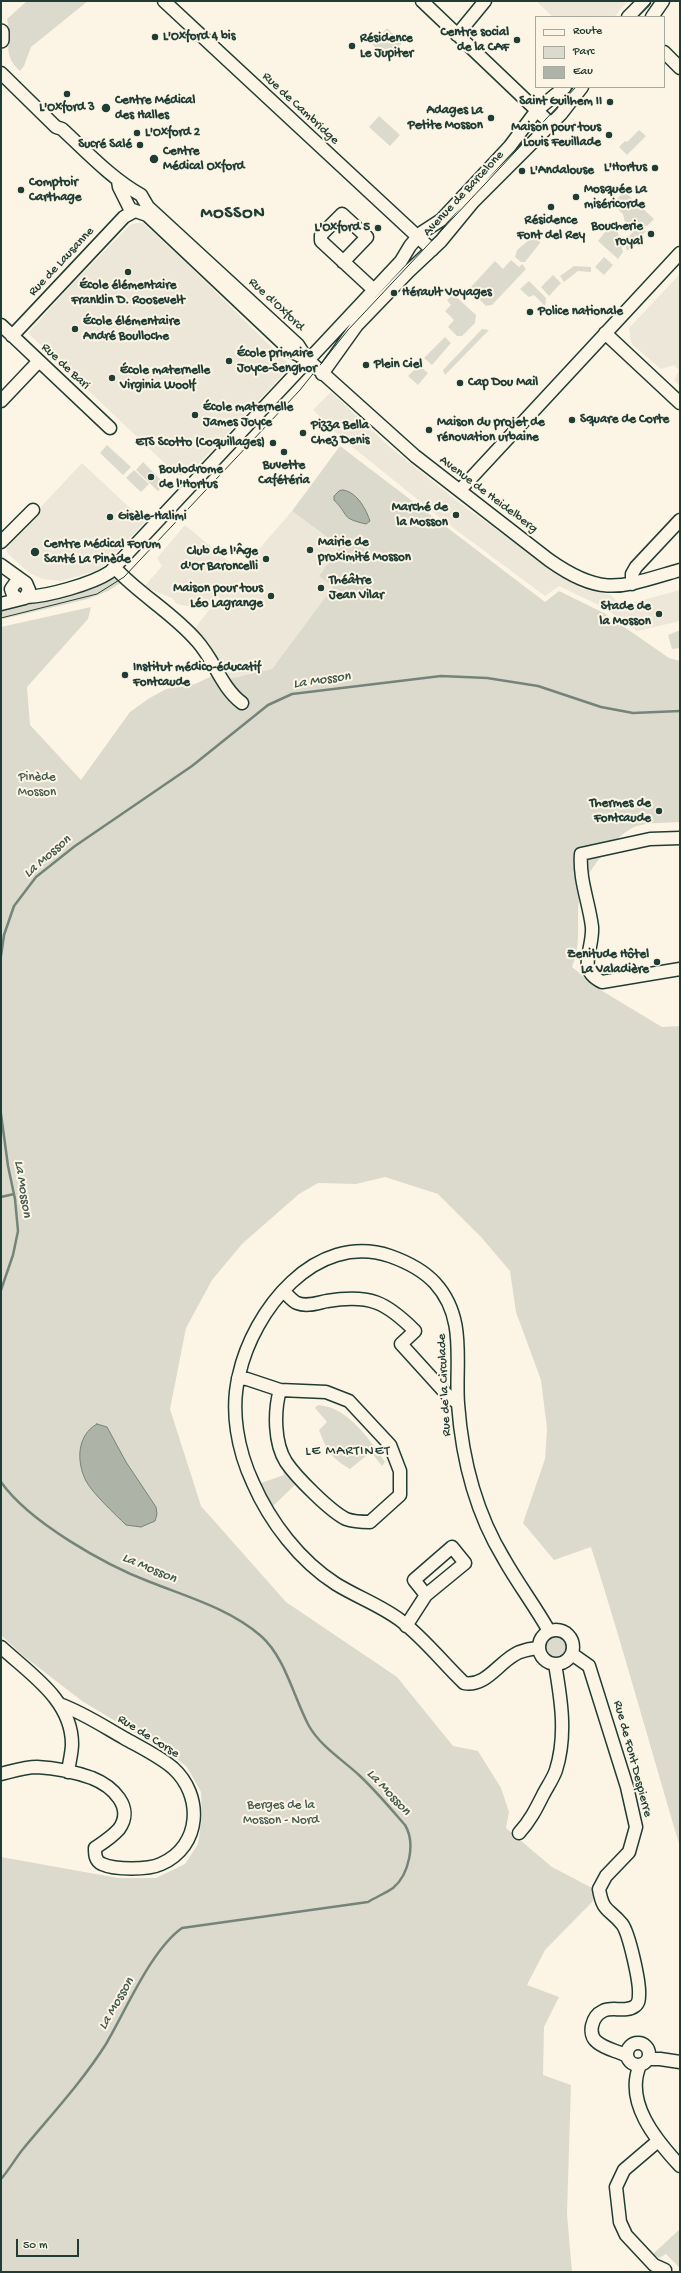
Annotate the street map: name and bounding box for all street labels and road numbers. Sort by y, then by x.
street label: Rue de Cambridge [258,69,342,149]
street label: Avenue de Barcelone [420,148,508,240]
street label: Rue de Lausanne [26,224,98,300]
street label: Rue d'Oxford [245,275,307,335]
street label: Rue de Bari [37,340,93,394]
street label: Avenue de Heidelberg [436,453,540,537]
street label: Rue de la Circulade [435,1333,455,1437]
street label: Rue de Font Despierre [609,1699,655,1819]
street label: Rue de Corse [114,1712,182,1762]

